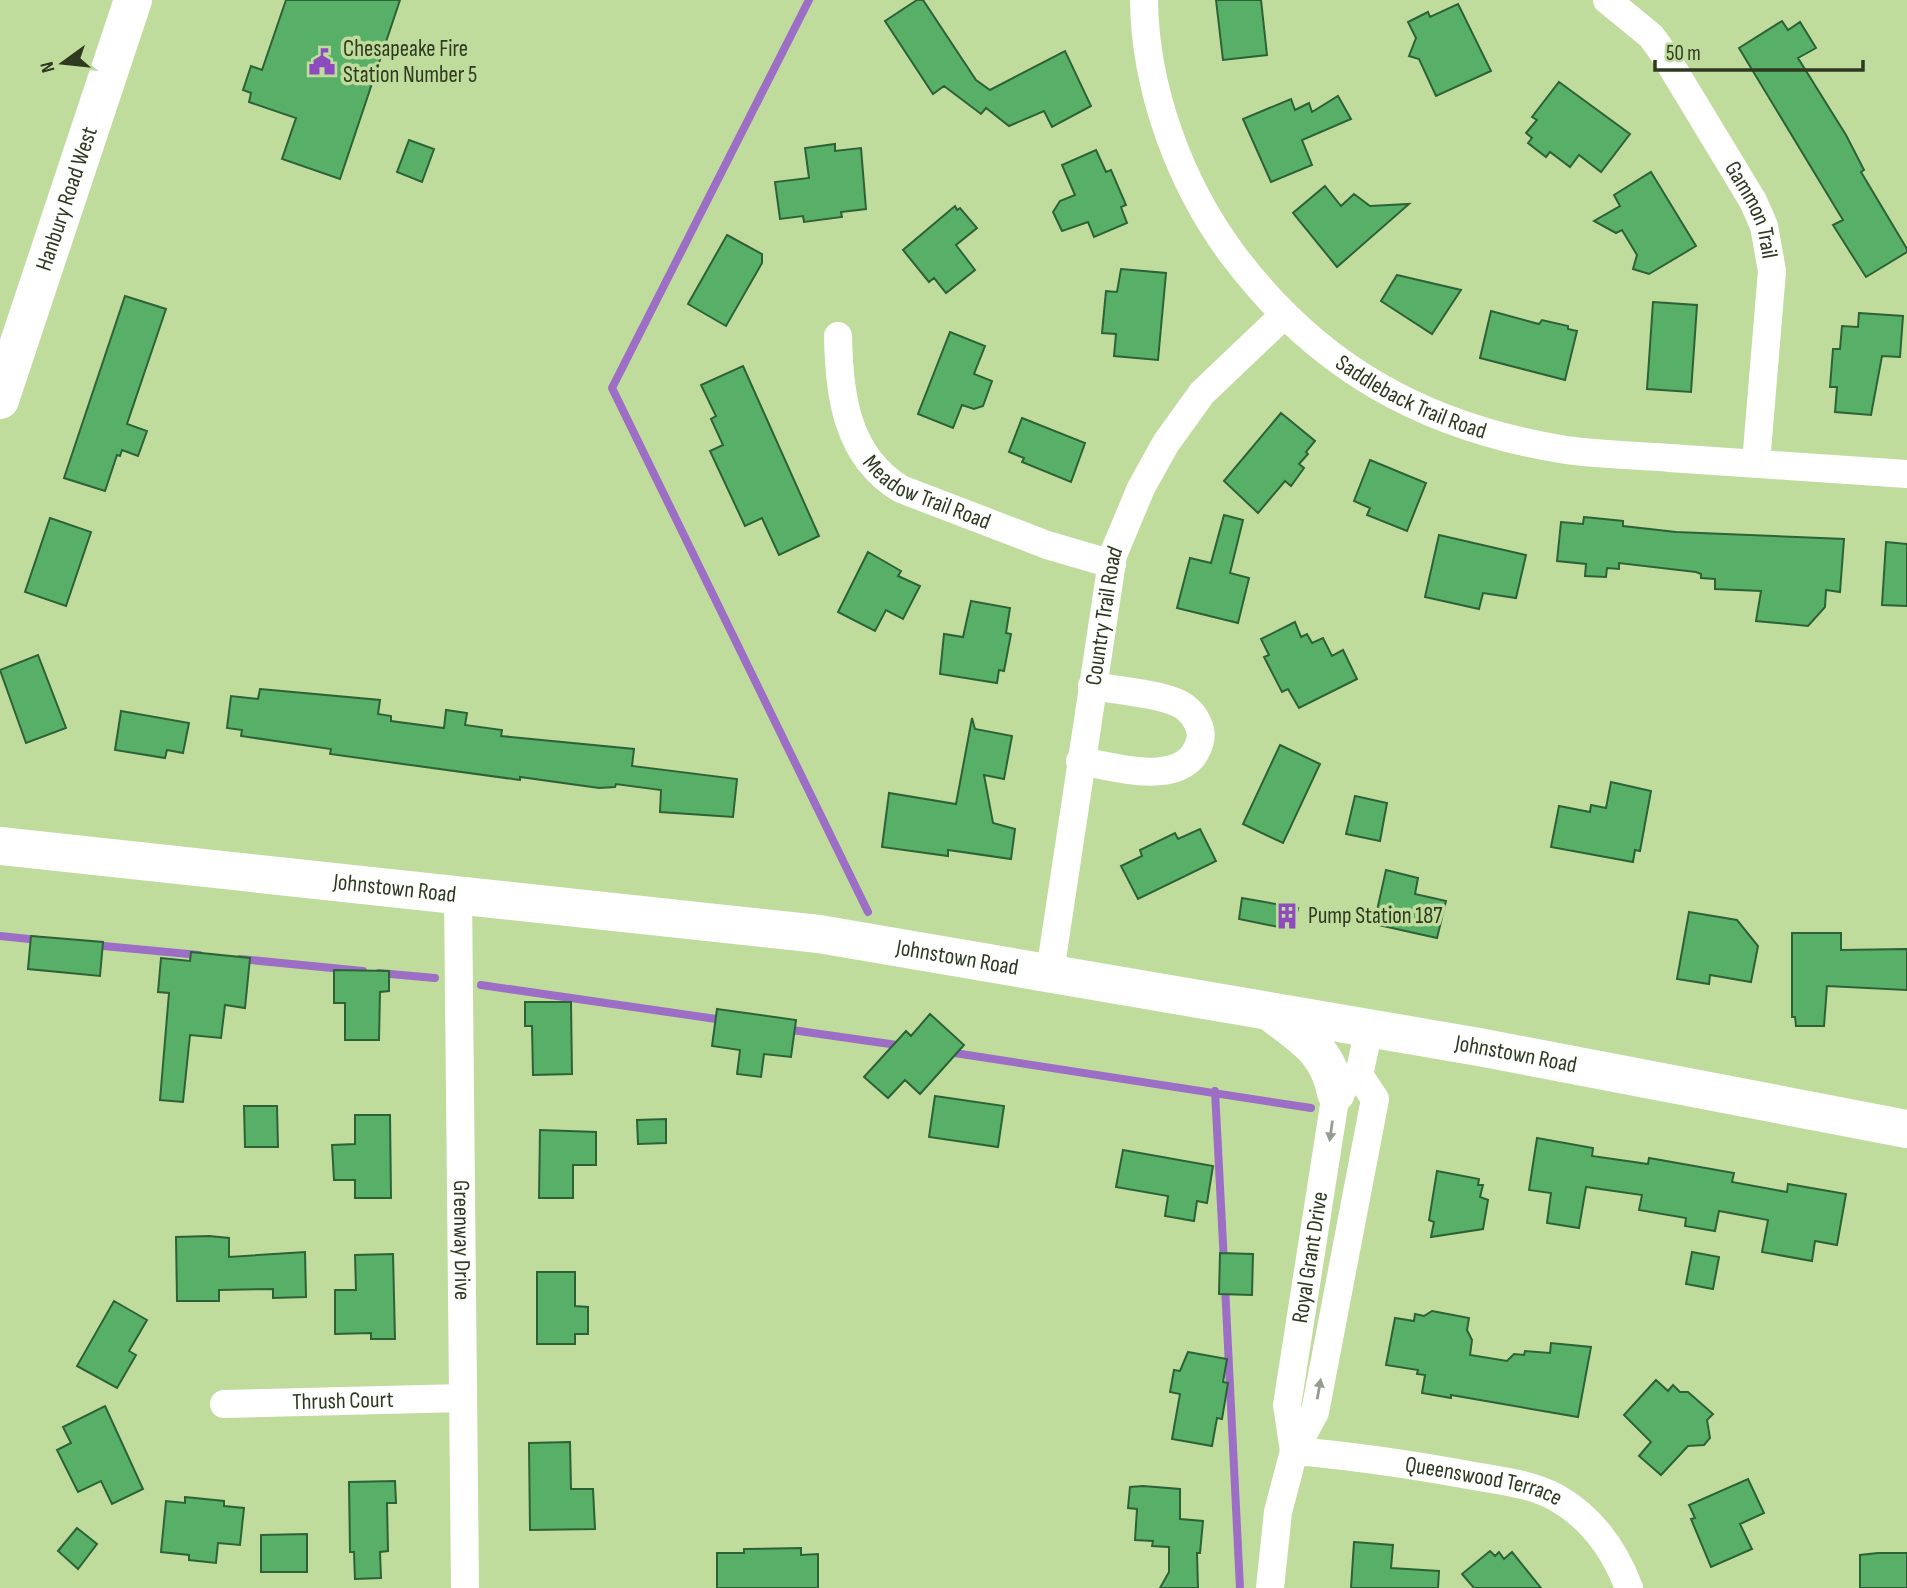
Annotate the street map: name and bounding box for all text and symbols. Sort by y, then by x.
north arrow [28,28,98,98]
scale bar [1655,28,1863,72]
place label: Chesapeake Fire Station Number 5 [343,35,477,89]
text: 50 m [1666,41,1701,66]
public building icon: Chesapeake Fire Station Number 5 [307,47,337,77]
text: N [36,59,60,75]
street label: Hanbury Road West [30,123,104,274]
street label: Gammon Trail [1718,156,1784,261]
street label: Saddleback Trail Road [1330,349,1490,445]
street label: Meadow Trail Road [856,449,995,536]
street label: Country Trail Road [1079,542,1129,687]
street label: Johnstown Road [331,868,458,909]
building icon: Pump Station 187 [1272,901,1302,931]
place label: Pump Station 187 [1308,902,1442,930]
street label: Johnstown Road [893,933,1020,982]
street label: Johnstown Road [1452,1029,1579,1079]
one-way arrow [1325,1120,1336,1142]
street label: Greenway Drive [447,1180,476,1300]
street label: Royal Grant Drive [1286,1190,1334,1325]
one-way arrow [1314,1378,1325,1400]
street label: Thrush Court [292,1386,394,1416]
street label: Queenswood Terrace [1403,1450,1567,1512]

